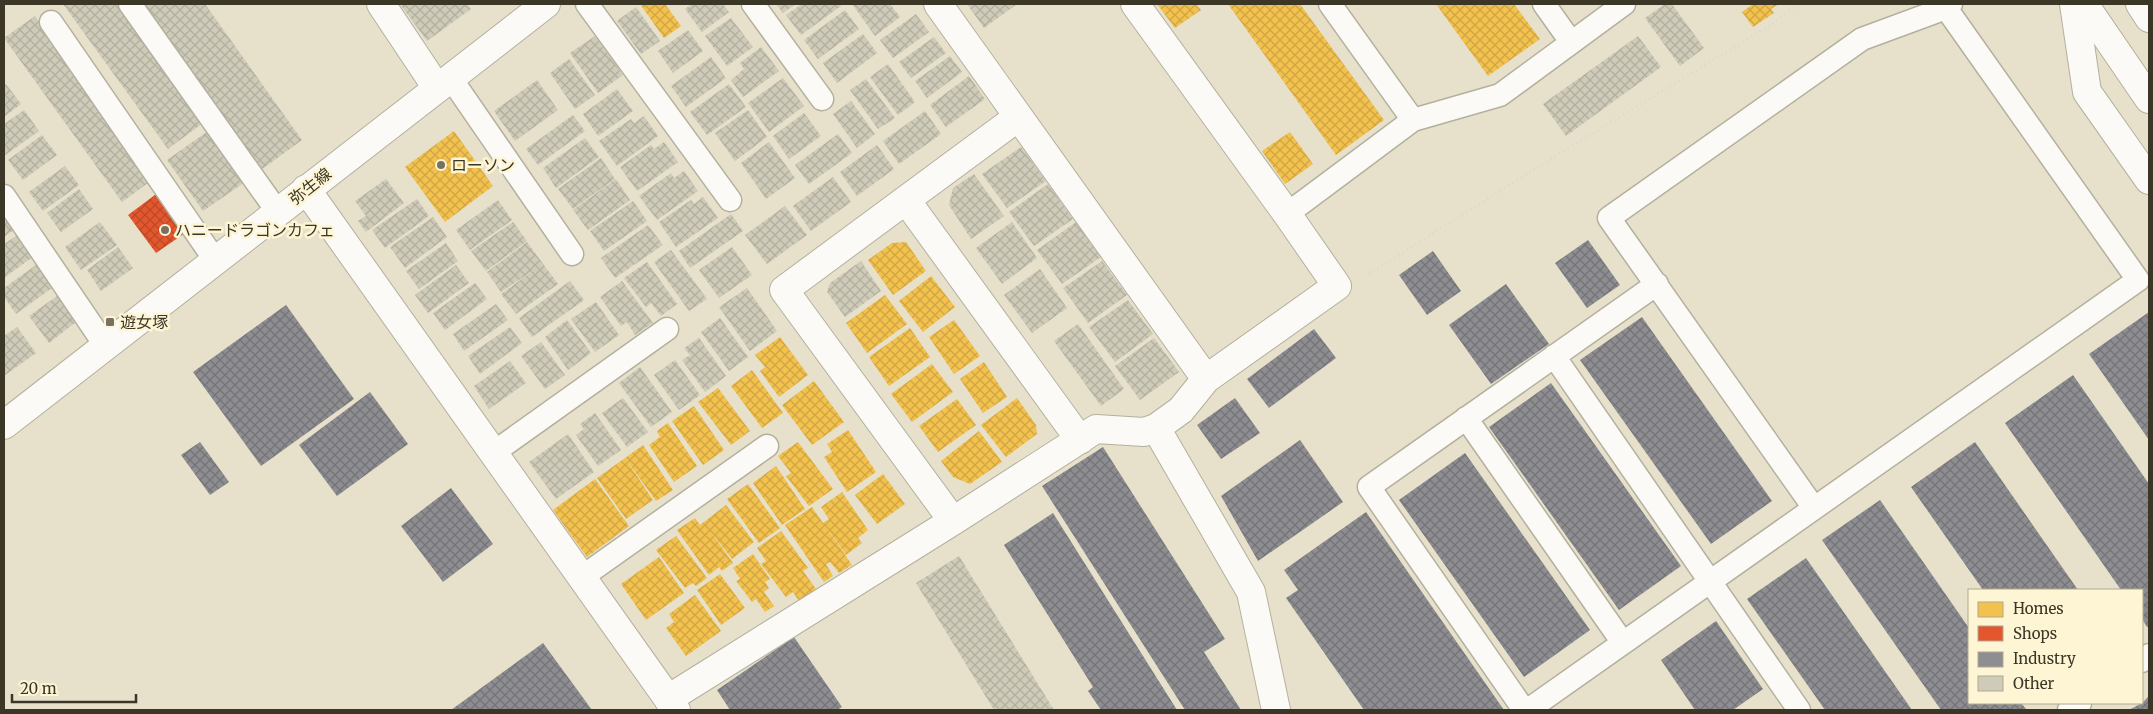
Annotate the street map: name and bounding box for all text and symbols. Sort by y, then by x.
place label: ローソン [451,155,515,175]
marker: ローソン [435,159,447,171]
street label: 弥生線 [285,163,335,209]
place label: ハニードラゴンカフェ [175,220,335,240]
marker: ハニードラゴンカフェ [159,224,171,236]
place label: 遊女塚 [120,312,168,332]
marker: 遊女塚 [104,316,116,328]
legend [1968,589,2143,704]
text: Homes [2013,599,2064,618]
text: Shops [2013,624,2057,643]
text: Industry [2013,649,2076,668]
scale bar [12,672,136,704]
text: Other [2013,674,2055,693]
text: 20 m [20,679,57,698]

